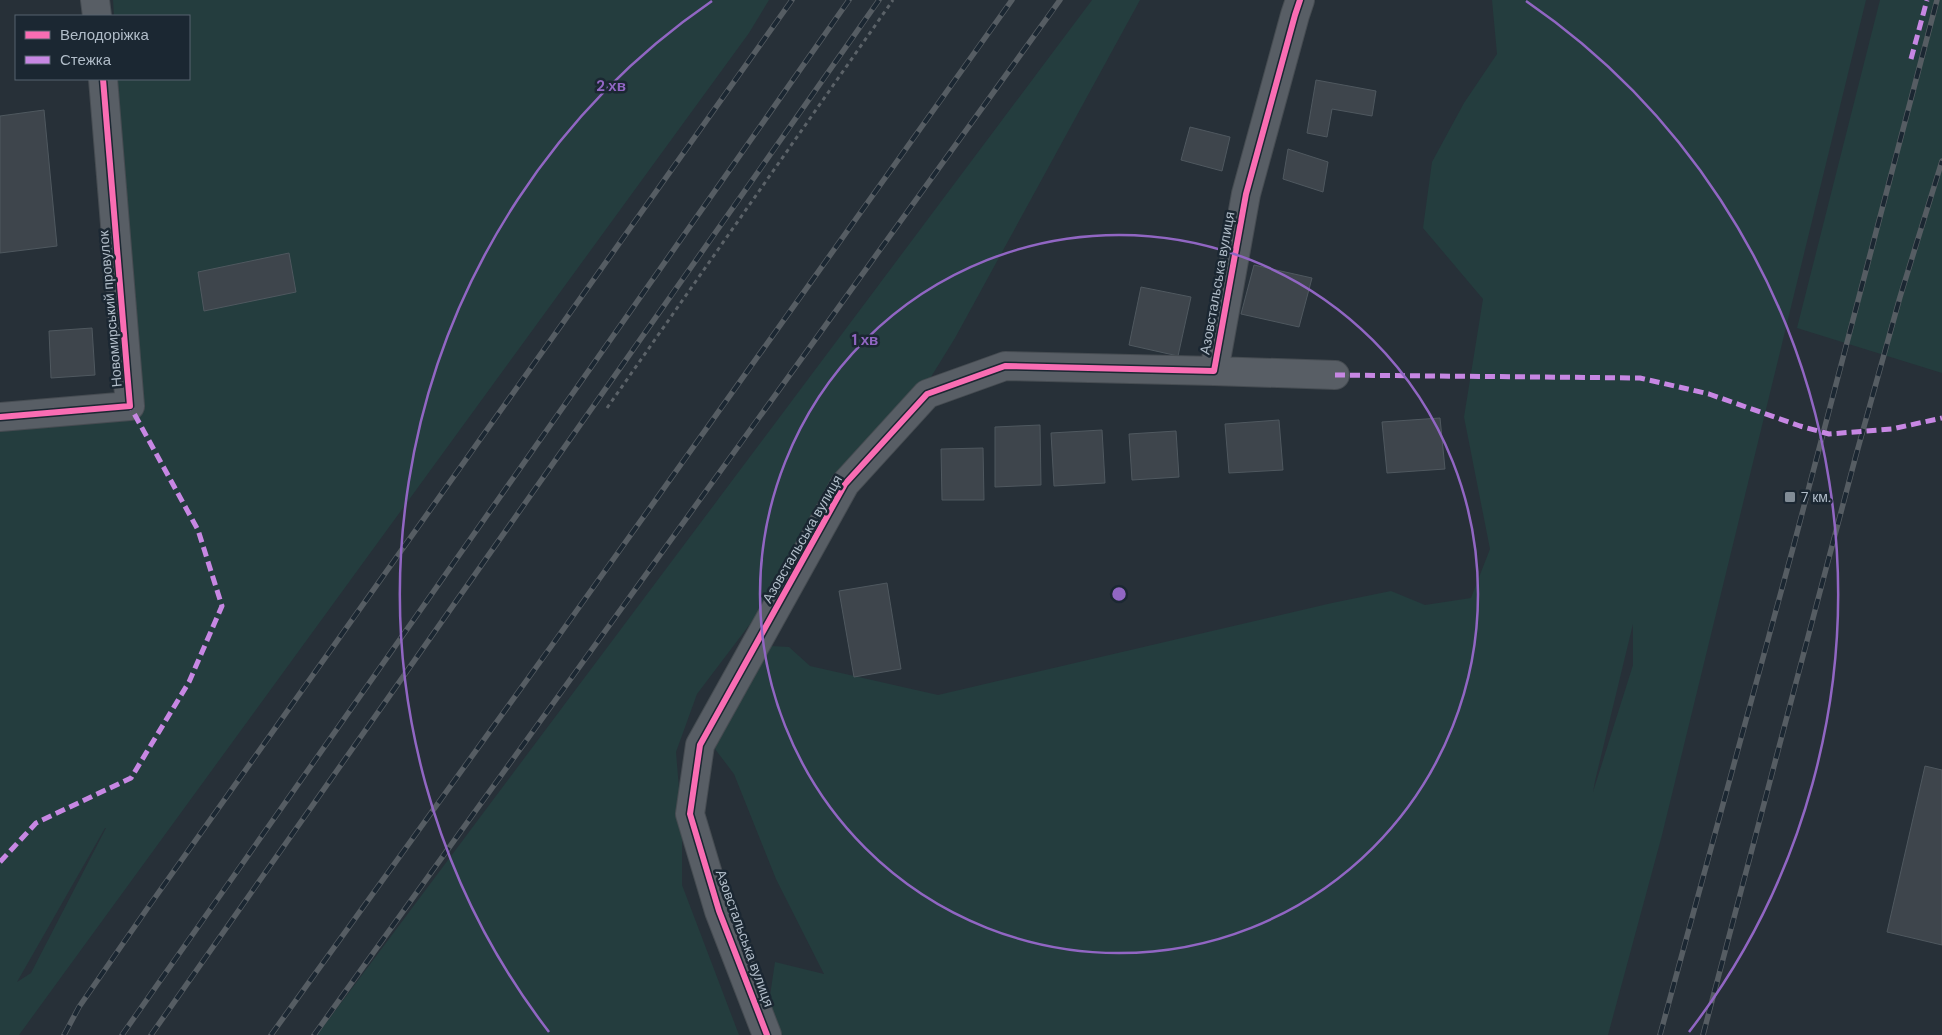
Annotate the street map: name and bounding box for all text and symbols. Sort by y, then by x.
legend [15,15,190,80]
text: Велодоріжка [60,25,149,45]
text: Стежка [60,50,112,70]
text: 2 хв [596,76,626,96]
street label: Азовстальська вулиця [1196,210,1238,356]
street label: Новомирський провулок [94,229,126,388]
text: 1 хв [852,330,878,350]
street label: Азовстальська вулиця [758,472,846,606]
place label: 7 км. [1801,488,1831,506]
marker: 7 км. [1783,490,1797,504]
centre of rings [1110,585,1128,603]
street label: Азовстальська вулиця [712,867,778,1009]

